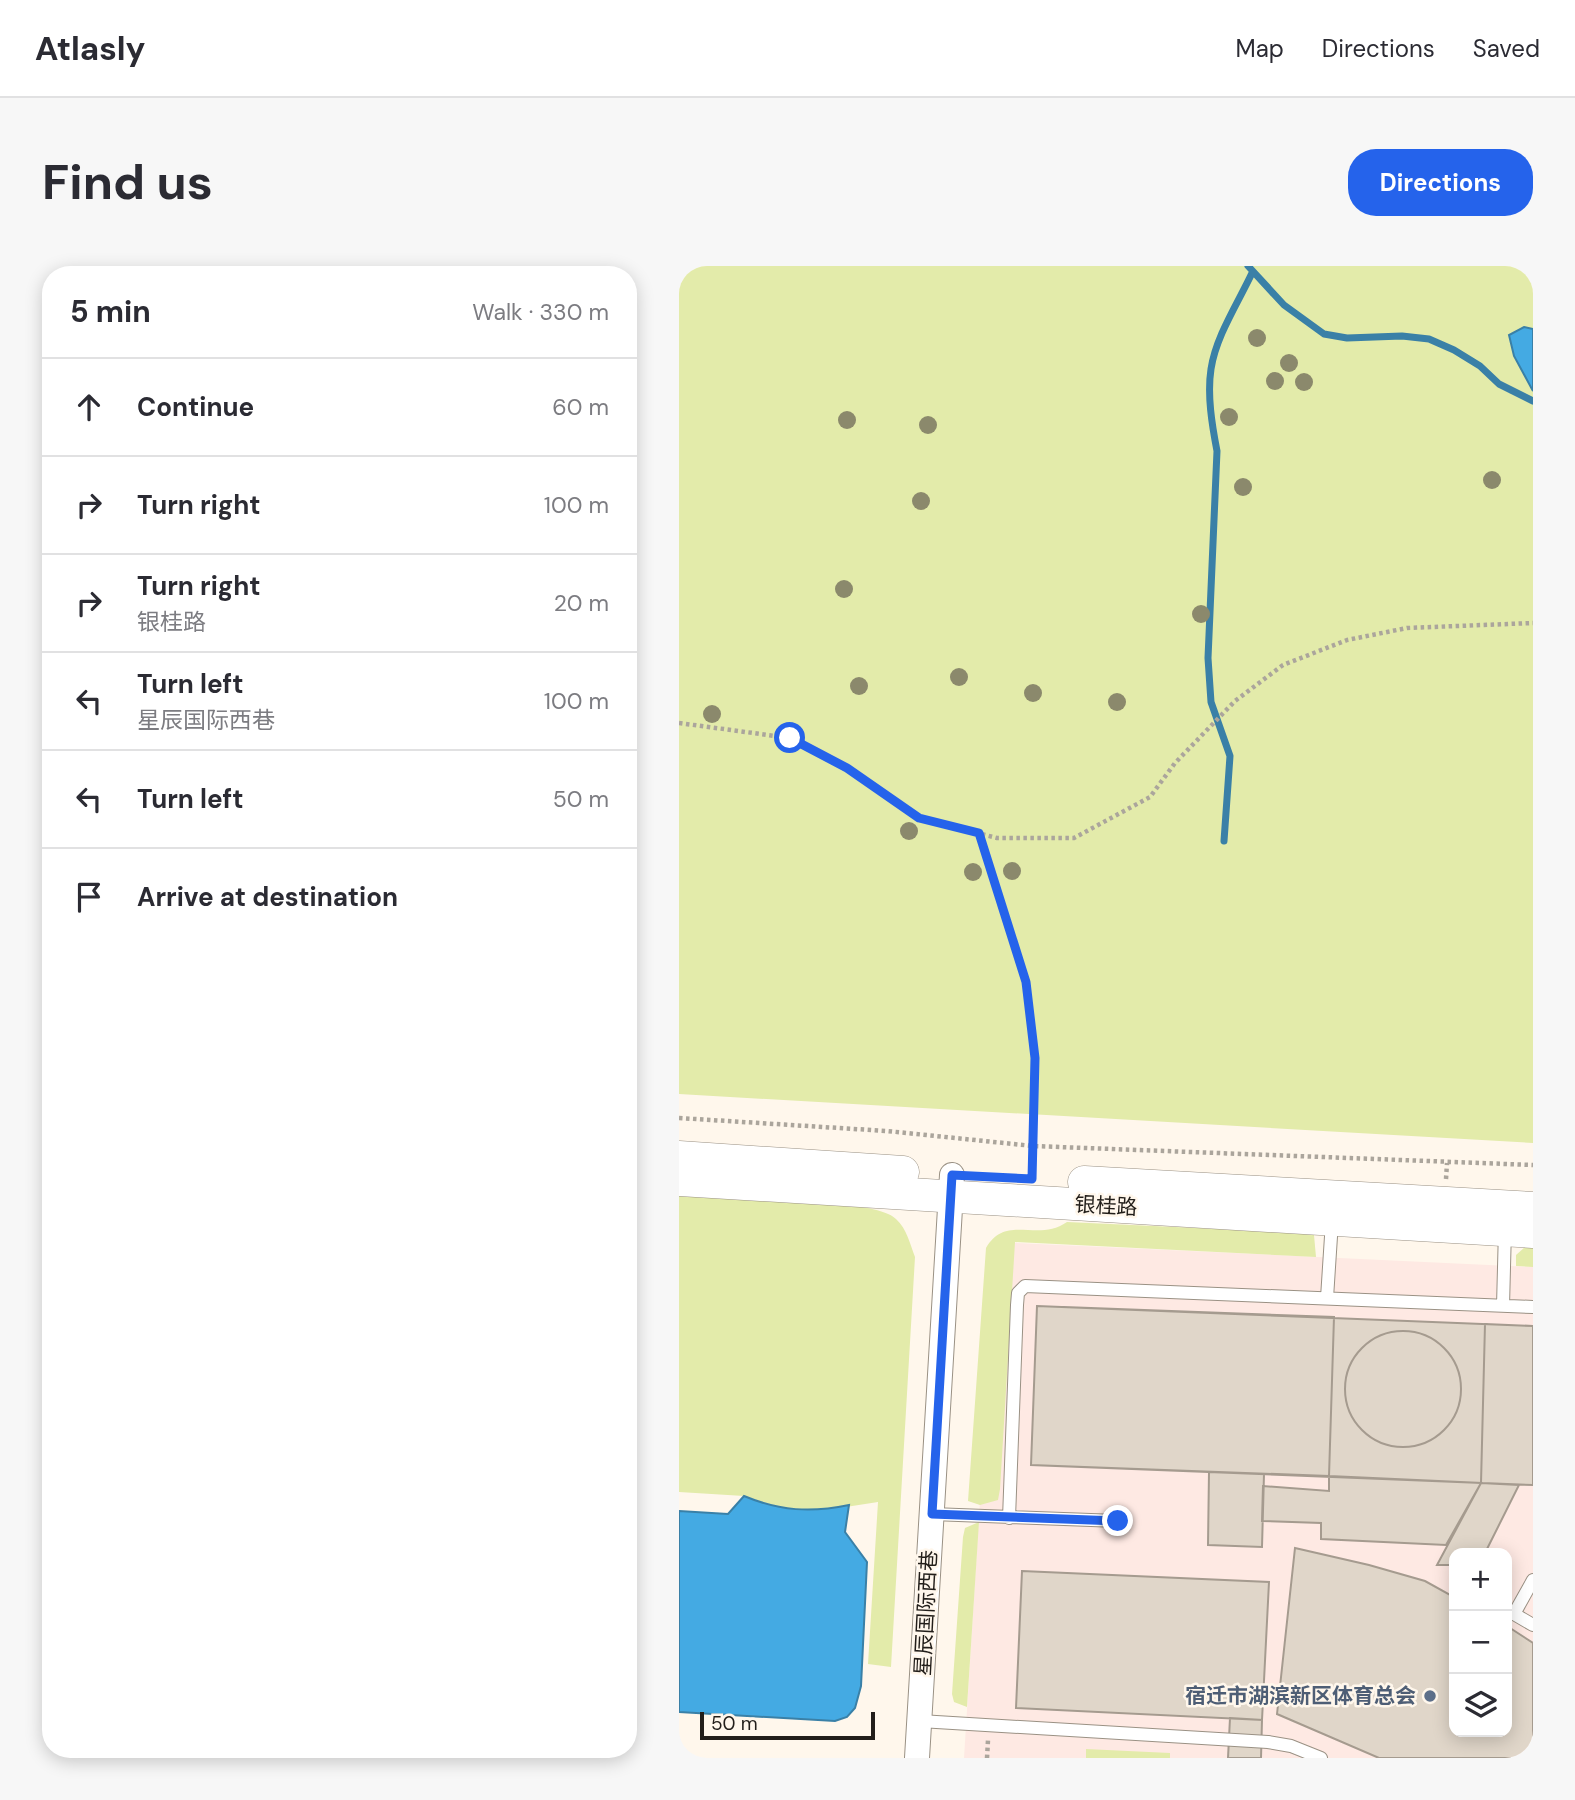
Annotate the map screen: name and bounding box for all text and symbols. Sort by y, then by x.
text: Atlasly [35,27,145,70]
text: Map [1236,33,1284,64]
text: Directions [1322,33,1435,64]
text: Saved [1473,33,1540,64]
button: Directions [1348,149,1533,216]
text: Find us [42,150,213,214]
text: 5 min [70,292,151,331]
text: Walk · 330 m [472,297,609,327]
icon: ahead [70,388,108,426]
text: Continue [137,390,254,424]
text: 60 m [552,392,609,422]
icon: right [70,486,108,524]
text: Turn right [137,488,261,522]
text: 100 m [544,490,609,520]
text: Turn right [137,569,261,603]
icon: right [70,584,108,622]
text: 20 m [554,588,609,618]
text: 银桂路 [137,607,206,637]
text: Turn left [137,667,244,701]
icon: left [70,682,108,720]
text: 100 m [544,686,609,716]
text: 星辰国际西巷 [137,705,275,735]
route start [774,722,805,753]
icon: left [70,780,108,818]
text: Turn left [137,782,244,816]
text: 50 m [553,784,609,814]
icon: arrive [70,878,108,916]
text: Arrive at destination [137,880,398,914]
street label: 银桂路 [1074,1190,1138,1222]
route end [1102,1505,1133,1536]
map controls [1449,1548,1512,1737]
button: + [1449,1548,1512,1611]
street label: 星辰国际西巷 [909,1549,943,1677]
button: − [1449,1611,1512,1674]
button: layers [1449,1674,1512,1737]
place label: 宿迁市湖滨新区体育总会 [1185,1682,1416,1710]
marker: 宿迁市湖滨新区体育总会 [1422,1688,1438,1704]
scale bar [700,1709,875,1741]
text: 50 m [711,1711,758,1736]

